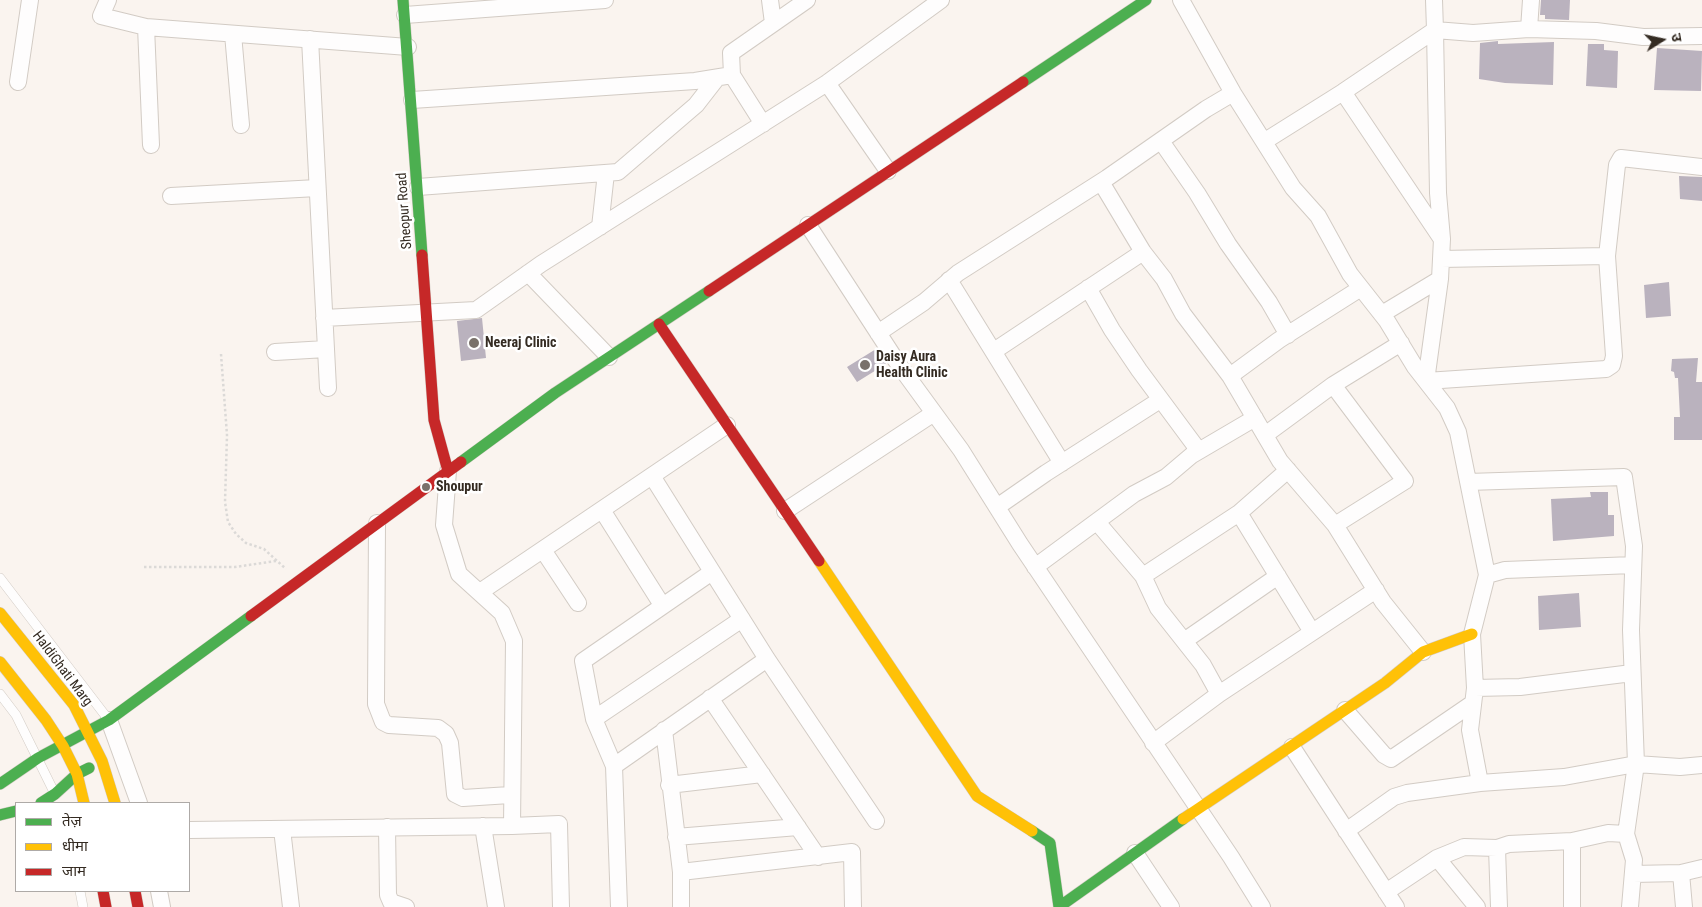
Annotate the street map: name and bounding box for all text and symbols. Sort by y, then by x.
north arrow [1637,15,1687,65]
text: उ [1668,32,1685,43]
street label: Sheopur Road [394,172,416,250]
place label: Neeraj Clinic [485,335,557,351]
marker: Neeraj Clinic [467,336,481,350]
place label: Daisy Aura Health Clinic [876,349,948,382]
marker: Daisy Aura Health Clinic [858,358,872,372]
place label: Shoupur [436,479,483,495]
marker: Shoupur [420,481,432,493]
street label: HaldiGhati Marg [28,628,96,710]
legend [15,802,190,892]
text: तेज़ [62,812,82,830]
text: धीमा [62,837,88,855]
text: जाम [62,862,86,880]

